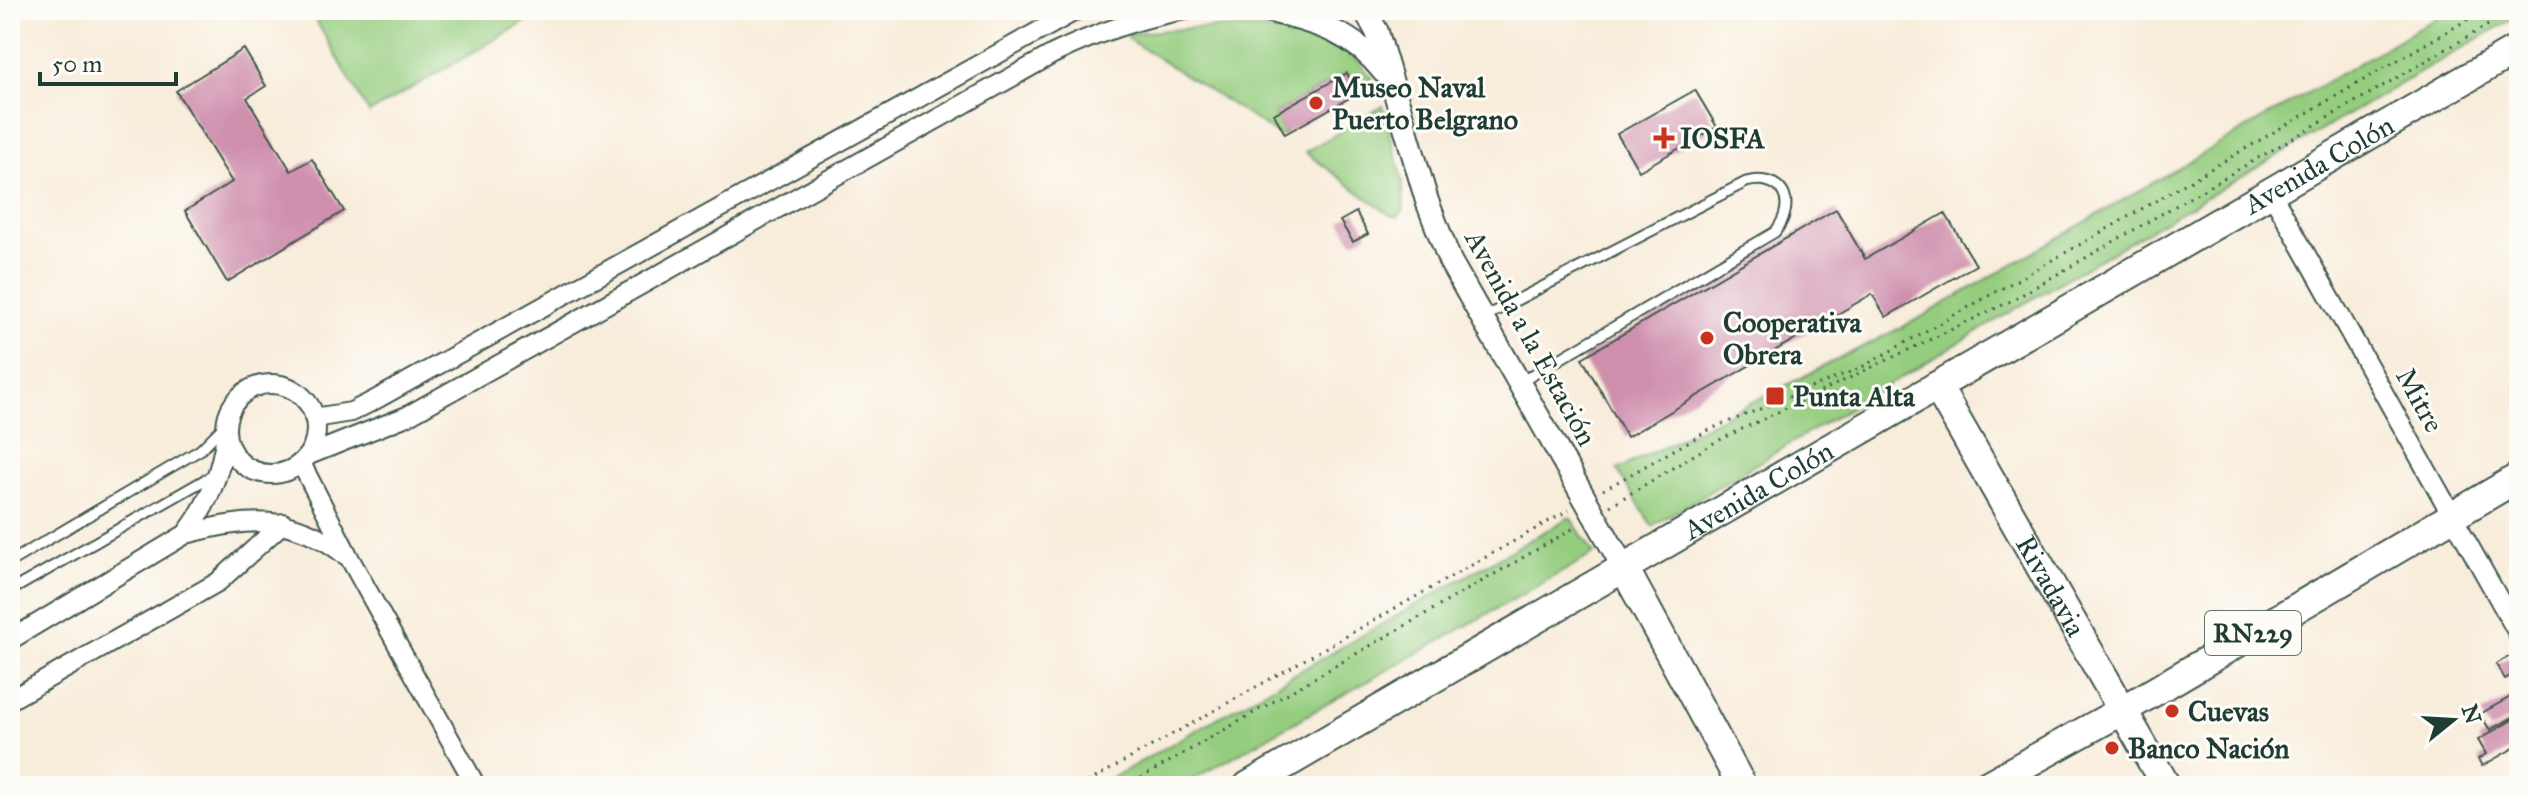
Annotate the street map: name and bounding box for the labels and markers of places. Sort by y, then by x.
place label: Museo Naval Puerto Belgrano [1332,70,1518,137]
marker: Museo Naval Puerto Belgrano [1307,94,1325,112]
place label: IOSFA [1680,121,1766,156]
marker: IOSFA [1655,129,1673,147]
place label: Cooperativa Obrera [1723,305,1862,372]
marker: Cooperativa Obrera [1698,329,1716,347]
place label: Punta Alta [1793,379,1916,414]
marker: Punta Alta [1764,385,1786,407]
place label: Cuevas [2188,694,2269,729]
marker: Cuevas [2163,702,2181,720]
place label: Banco Nación [2128,731,2289,766]
marker: Banco Nación [2103,739,2121,757]

